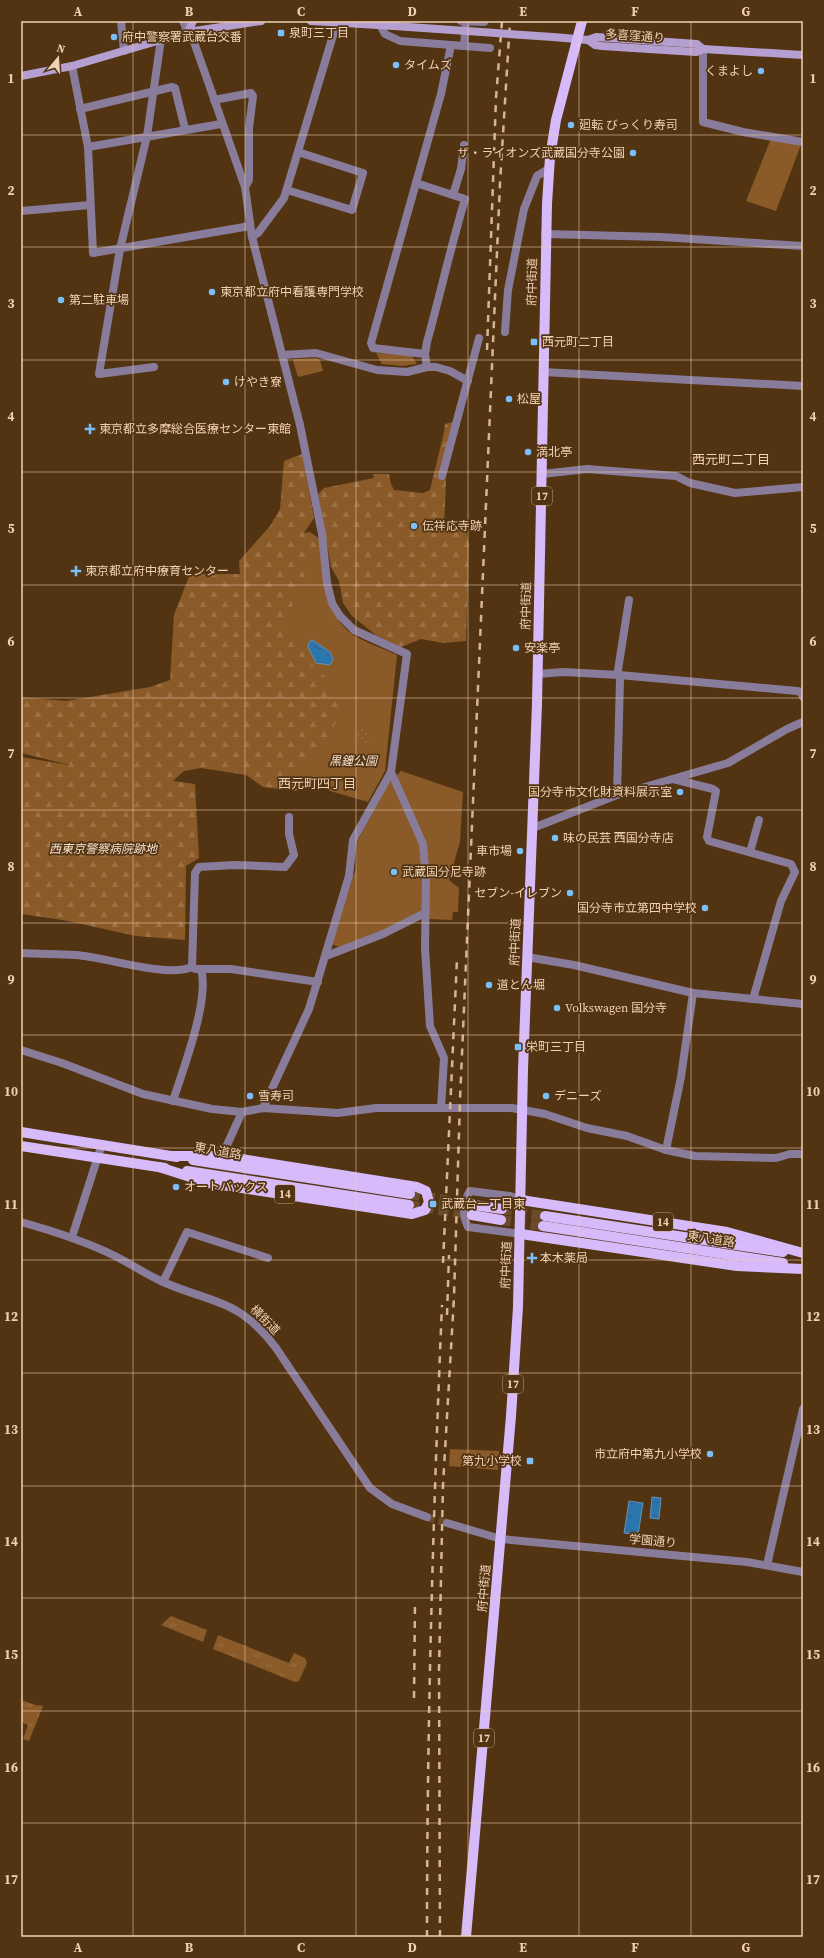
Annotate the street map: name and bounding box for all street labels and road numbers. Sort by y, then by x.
street label: 多喜窪通り [605,26,665,46]
street label: 府中街道 [524,258,540,306]
road number: 17 [532,487,552,505]
street label: 府中街道 [518,582,534,630]
street label: 府中街道 [506,918,524,966]
street label: 東八道路 [193,1139,243,1163]
road number: 14 [275,1185,295,1203]
road number: 14 [653,1213,673,1231]
street label: 東八道路 [686,1227,736,1251]
street label: 府中街道 [497,1241,515,1289]
street label: 横街道 [247,1302,283,1338]
road number: 17 [503,1375,523,1393]
street label: 学園通り [628,1531,678,1551]
street label: 府中街道 [474,1563,494,1613]
road number: 17 [474,1729,494,1747]

